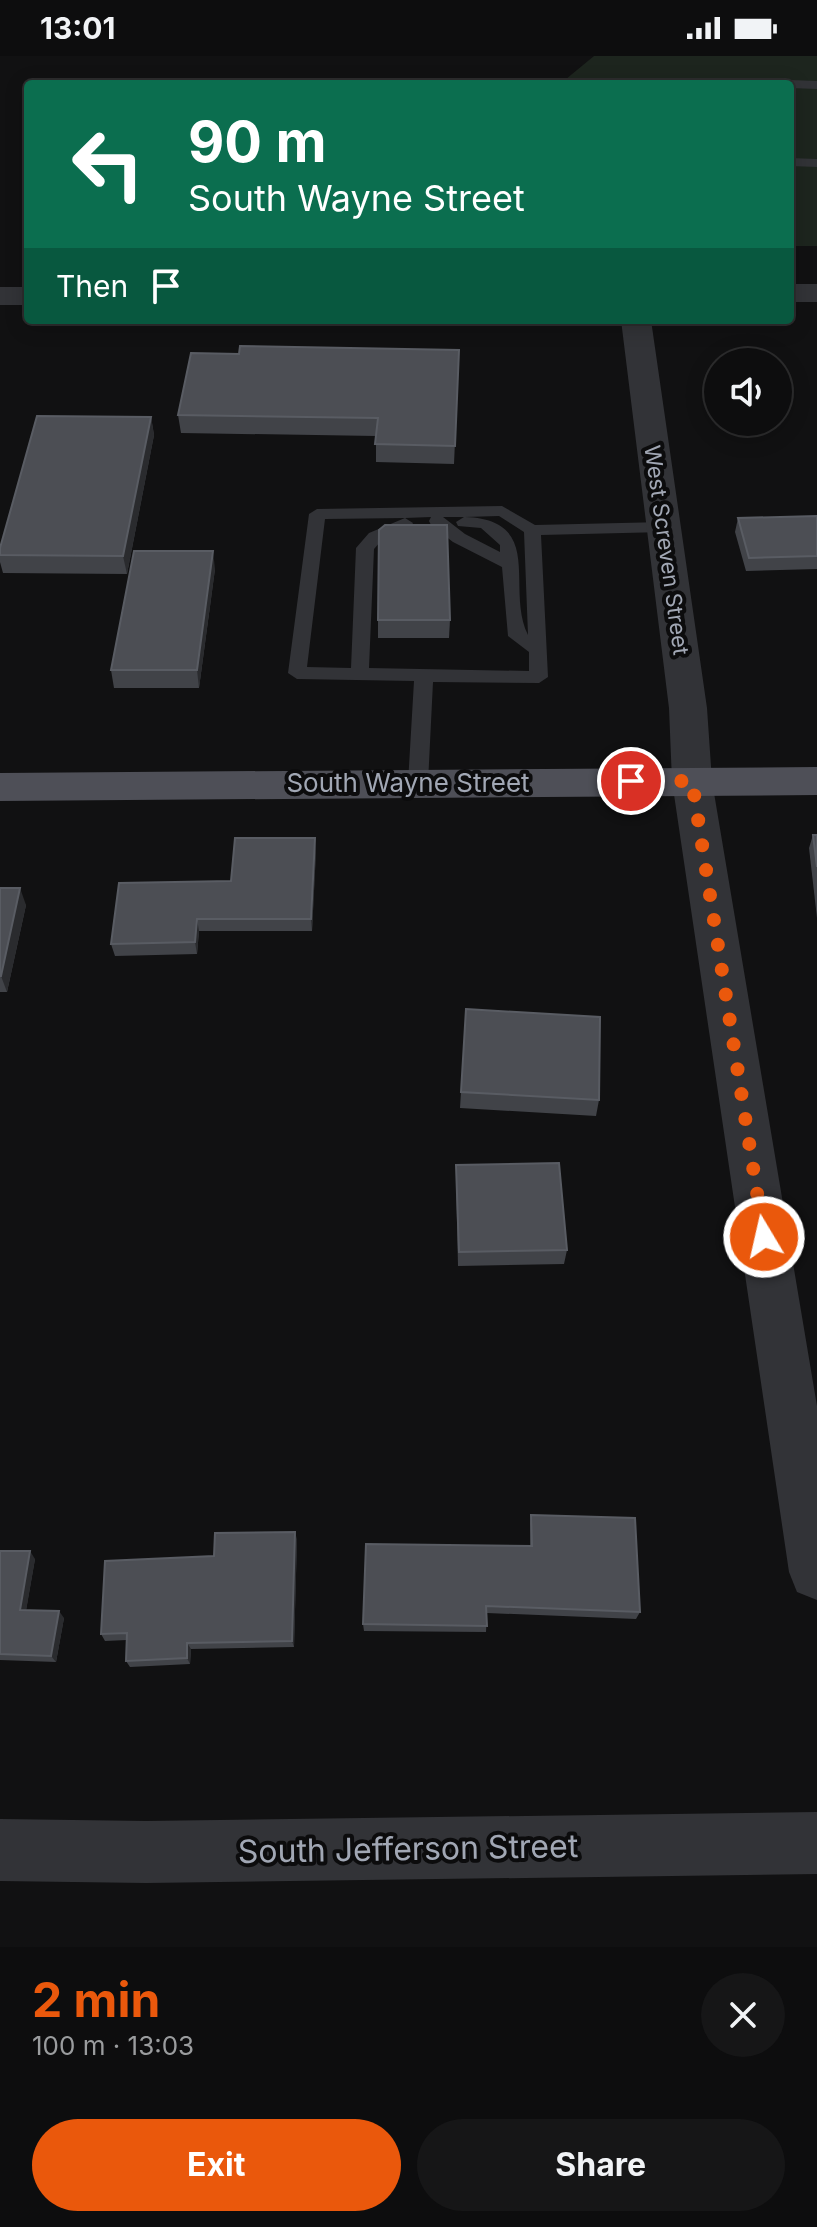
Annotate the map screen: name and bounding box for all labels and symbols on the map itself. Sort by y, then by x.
street label: West Screven Street [639,444,695,656]
pin [597,747,665,815]
street label: South Wayne Street [286,767,530,798]
position arrow [722,1195,806,1279]
street label: South Jefferson Street [237,1826,579,1871]

